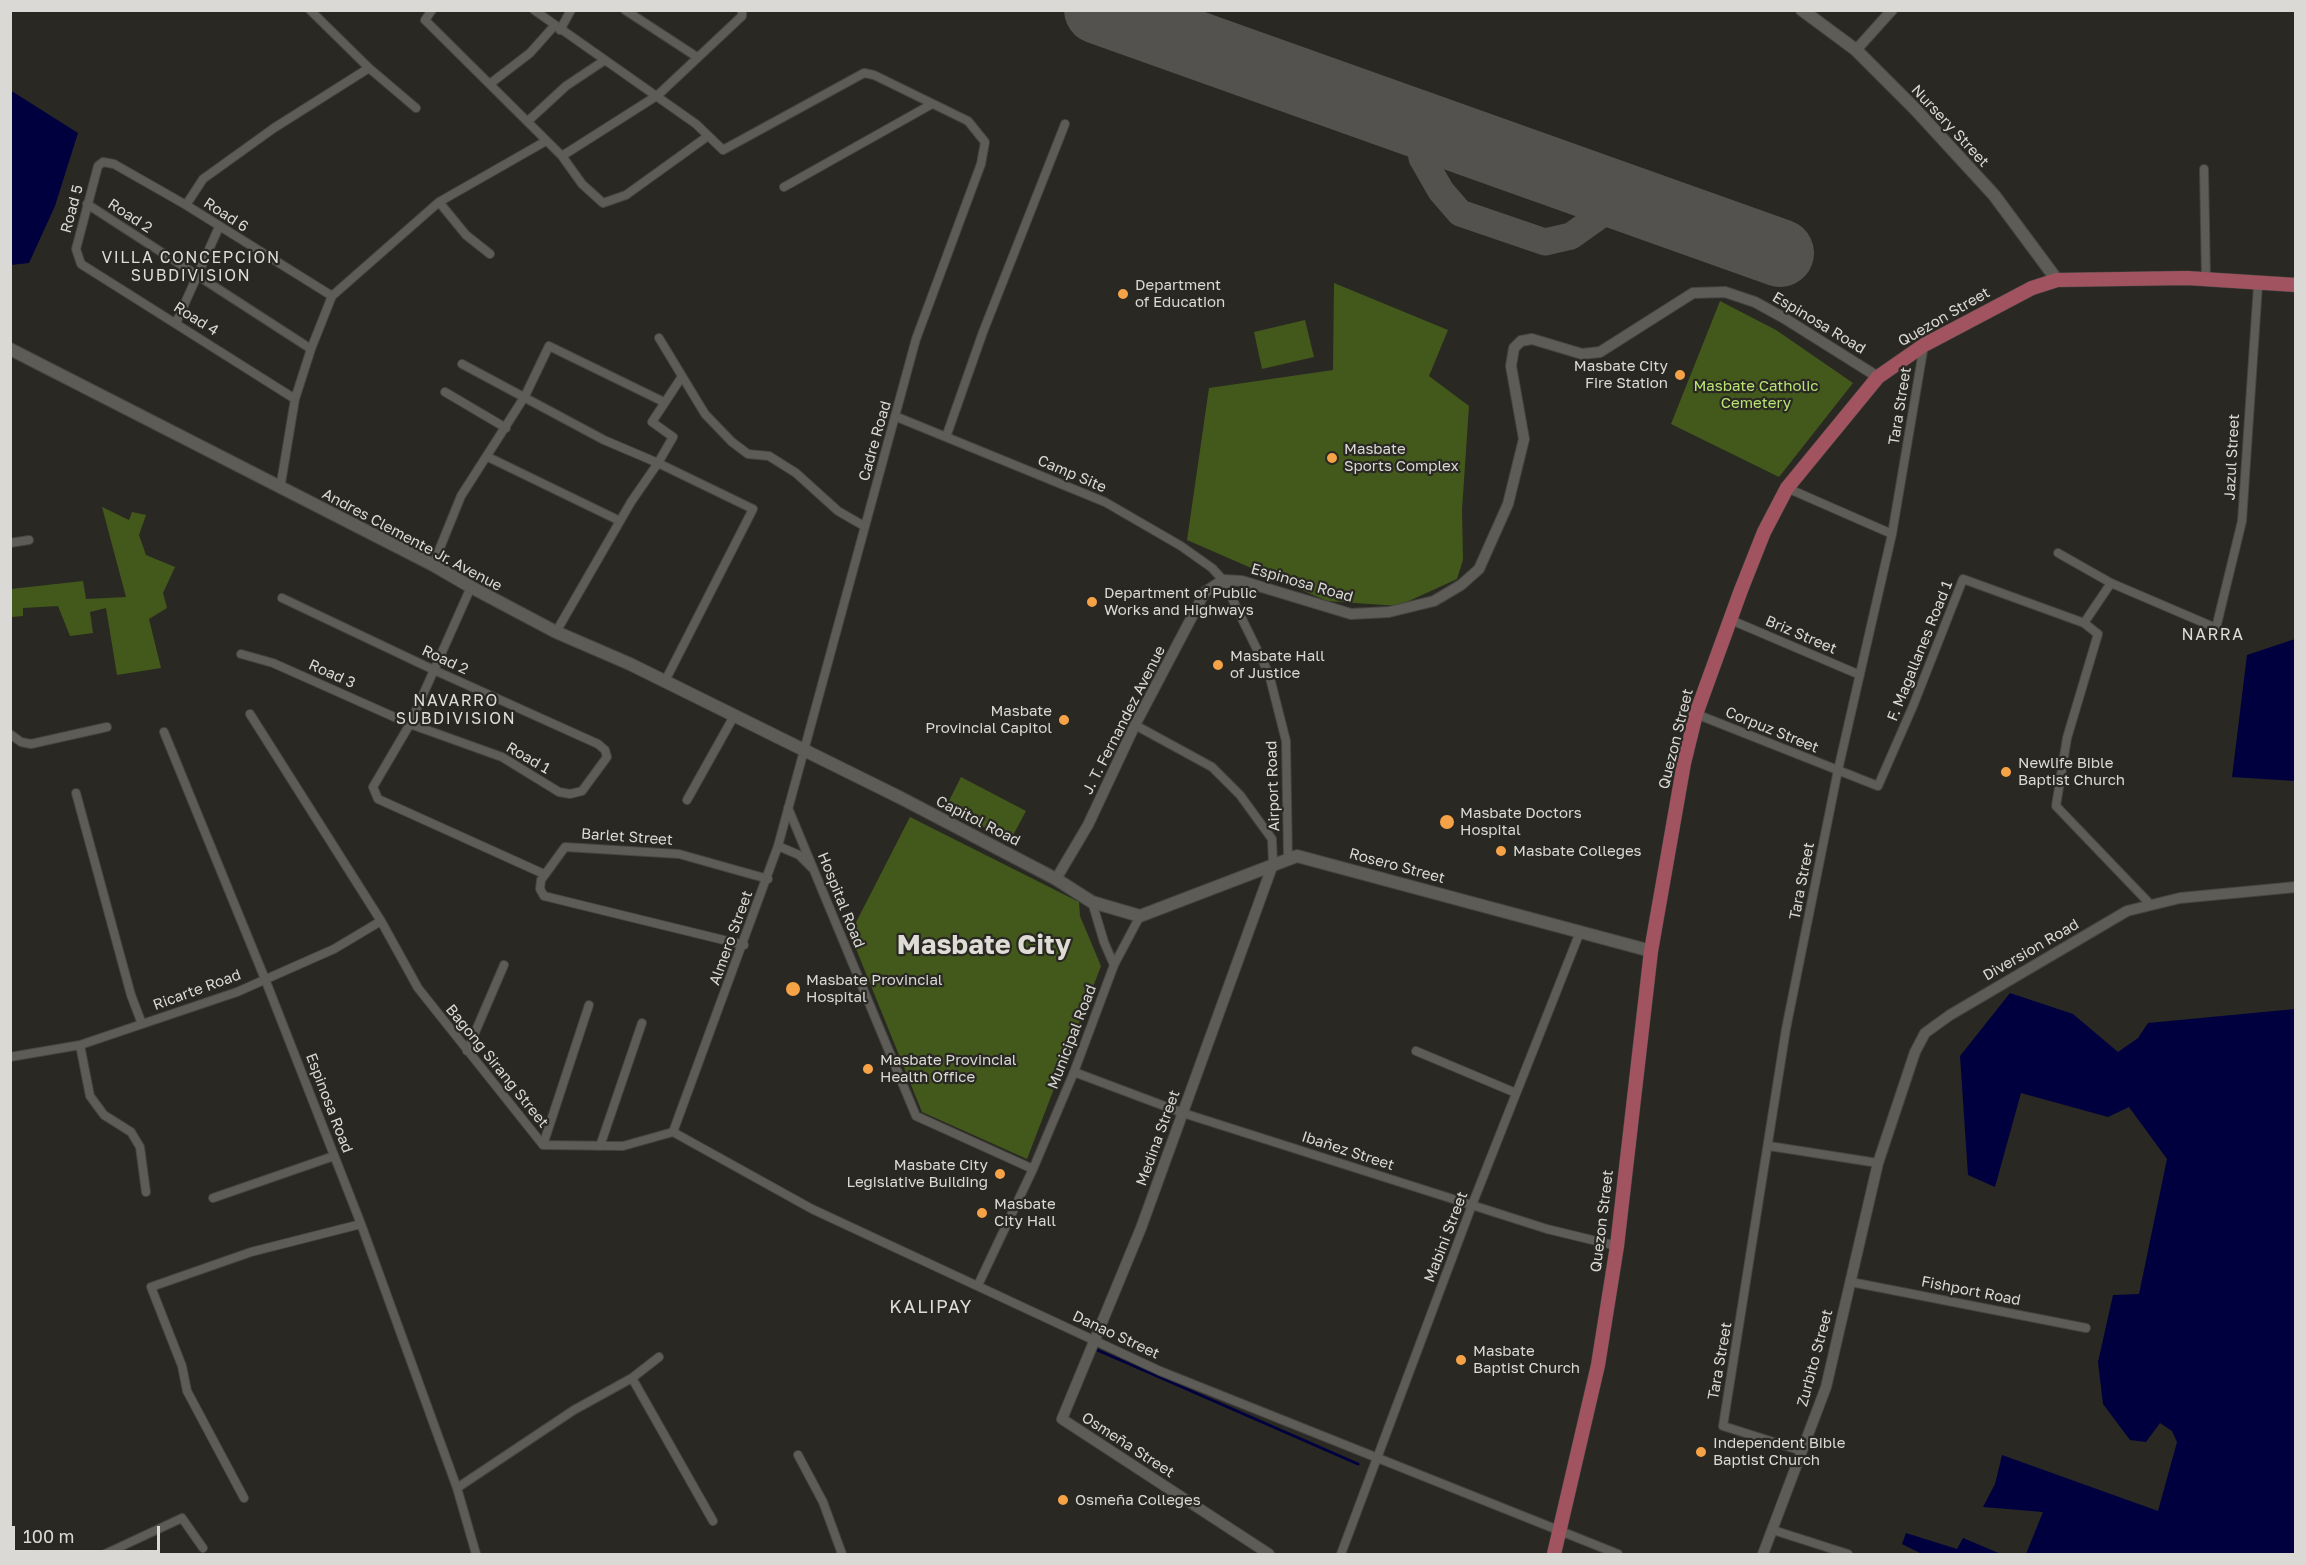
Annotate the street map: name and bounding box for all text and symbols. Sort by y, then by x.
street label: Nursery Street [1907,81,1993,171]
street label: Road 5 [57,183,87,235]
street label: Road 6 [200,194,252,236]
street label: Road 2 [104,195,156,237]
district label: VILLA CONCEPCION SUBDIVISION [101,248,281,286]
place label: Department of Education [1135,276,1225,311]
street label: Quezon Street [1895,283,1993,351]
marker: Department of Education [1116,287,1130,301]
street label: Espinosa Road [1769,288,1869,358]
street label: Road 4 [170,298,222,340]
place label: Masbate City Fire Station [1574,357,1668,392]
street label: Tara Street [1885,366,1915,446]
marker: Masbate City Fire Station [1673,368,1687,382]
park label: Masbate Catholic Cemetery [1693,377,1819,412]
street label: Cadre Road [855,399,895,483]
street label: Jazul Street [2221,413,2243,501]
place label: Masbate Sports Complex [1344,440,1459,475]
street label: Camp Site [1035,451,1109,497]
marker: Masbate Sports Complex [1325,451,1339,465]
street label: Andres Clemente Jr. Avenue [319,485,505,595]
street label: Espinosa Road [1249,560,1355,606]
street label: F. Magallanes Road 1 [1884,578,1956,724]
place label: Department of Public Works and Highways [1104,584,1257,619]
marker: Department of Public Works and Highways [1085,595,1099,609]
street label: Briz Street [1763,612,1839,658]
district label: NARRA [2182,625,2244,645]
street label: Road 2 [419,641,471,679]
street label: J. T. Fernandez Avenue [1079,643,1169,797]
place label: Masbate Hall of Justice [1230,647,1325,682]
street label: Road 3 [306,656,358,692]
marker: Masbate Hall of Justice [1211,658,1225,672]
street label: Quezon Street [1655,687,1697,791]
district label: NAVARRO SUBDIVISION [396,691,516,729]
place label: Masbate Provincial Capitol [925,702,1052,737]
street label: Corpuz Street [1723,703,1821,757]
marker: Masbate Provincial Capitol [1057,713,1071,727]
street label: Road 1 [503,738,553,778]
street label: Airport Road [1262,740,1284,832]
place label: Newlife Bible Baptist Church [2018,754,2125,789]
marker: Newlife Bible Baptist Church [1999,765,2013,779]
street label: Capitol Road [933,792,1023,850]
place label: Masbate Doctors Hospital [1460,804,1582,839]
marker: Masbate Doctors Hospital [1438,813,1456,831]
street label: Barlet Street [581,825,673,849]
street label: Tara Street [1786,841,1818,921]
place label: Masbate Colleges [1513,842,1642,860]
marker: Masbate Colleges [1494,844,1508,858]
street label: Rosero Street [1347,845,1447,887]
street label: Hospital Road [814,850,868,950]
street label: Almero Street [706,888,756,988]
street label: Diversion Road [1980,915,2082,985]
district label: Masbate City [897,929,1071,961]
street label: Ricarte Road [151,966,243,1014]
place label: Masbate Provincial Hospital [806,971,943,1006]
marker: Masbate Provincial Hospital [784,980,802,998]
street label: Municipal Road [1044,982,1100,1092]
street label: Bagong Sirang Street [442,1001,552,1131]
street label: Espinosa Road [302,1051,356,1155]
place label: Masbate Provincial Health Office [880,1051,1017,1086]
marker: Masbate Provincial Health Office [861,1062,875,1076]
street label: Medina Street [1132,1088,1184,1188]
street label: Ibañez Street [1300,1128,1396,1174]
place label: Masbate City Legislative Building [847,1156,988,1191]
marker: Masbate City Legislative Building [993,1167,1007,1181]
street label: Quezon Street [1587,1169,1617,1273]
street label: Mabini Street [1420,1189,1472,1285]
place label: Masbate City Hall [994,1195,1056,1230]
marker: Masbate City Hall [975,1206,989,1220]
street label: Fishport Road [1920,1273,2022,1309]
district label: KALIPAY [889,1296,973,1318]
street label: Danao Street [1070,1307,1162,1363]
street label: Zurbito Street [1793,1307,1837,1409]
street label: Tara Street [1704,1321,1736,1401]
place label: Masbate Baptist Church [1473,1342,1580,1377]
marker: Masbate Baptist Church [1454,1353,1468,1367]
street label: Osmeña Street [1078,1408,1178,1482]
place label: Independent Bible Baptist Church [1713,1434,1845,1469]
marker: Independent Bible Baptist Church [1694,1445,1708,1459]
place label: Osmeña Colleges [1075,1491,1201,1509]
marker: Osmeña Colleges [1056,1493,1070,1507]
scale bar [15,1514,164,1552]
text: 100 m [23,1525,74,1547]

